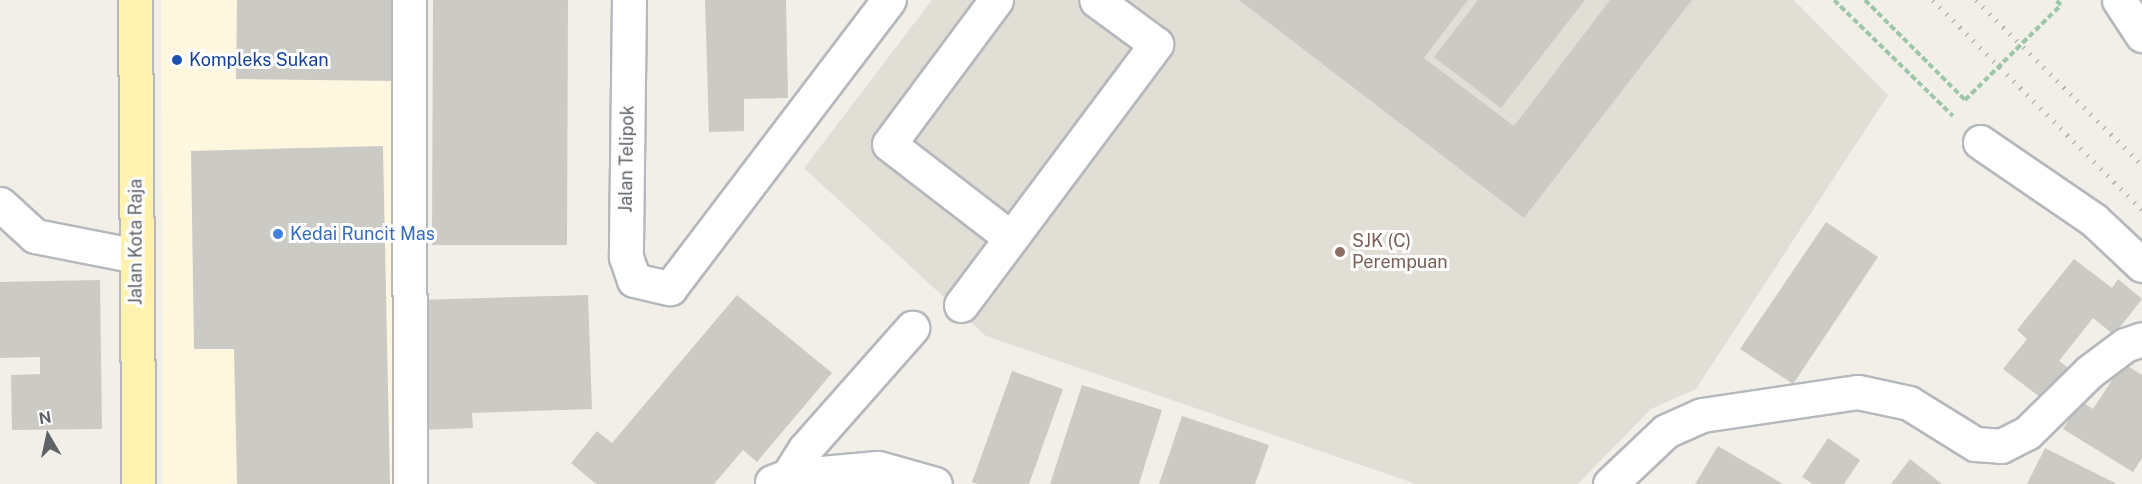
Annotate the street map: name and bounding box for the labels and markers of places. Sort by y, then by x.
place label: Kompleks Sukan [189,49,329,71]
marker: Kompleks Sukan [170,53,184,67]
place label: Kedai Runcit Mas [290,223,435,245]
marker: Kedai Runcit Mas [271,227,285,241]
place label: SJK (C) Perempuan [1352,231,1448,274]
marker: SJK (C) Perempuan [1333,245,1347,259]

